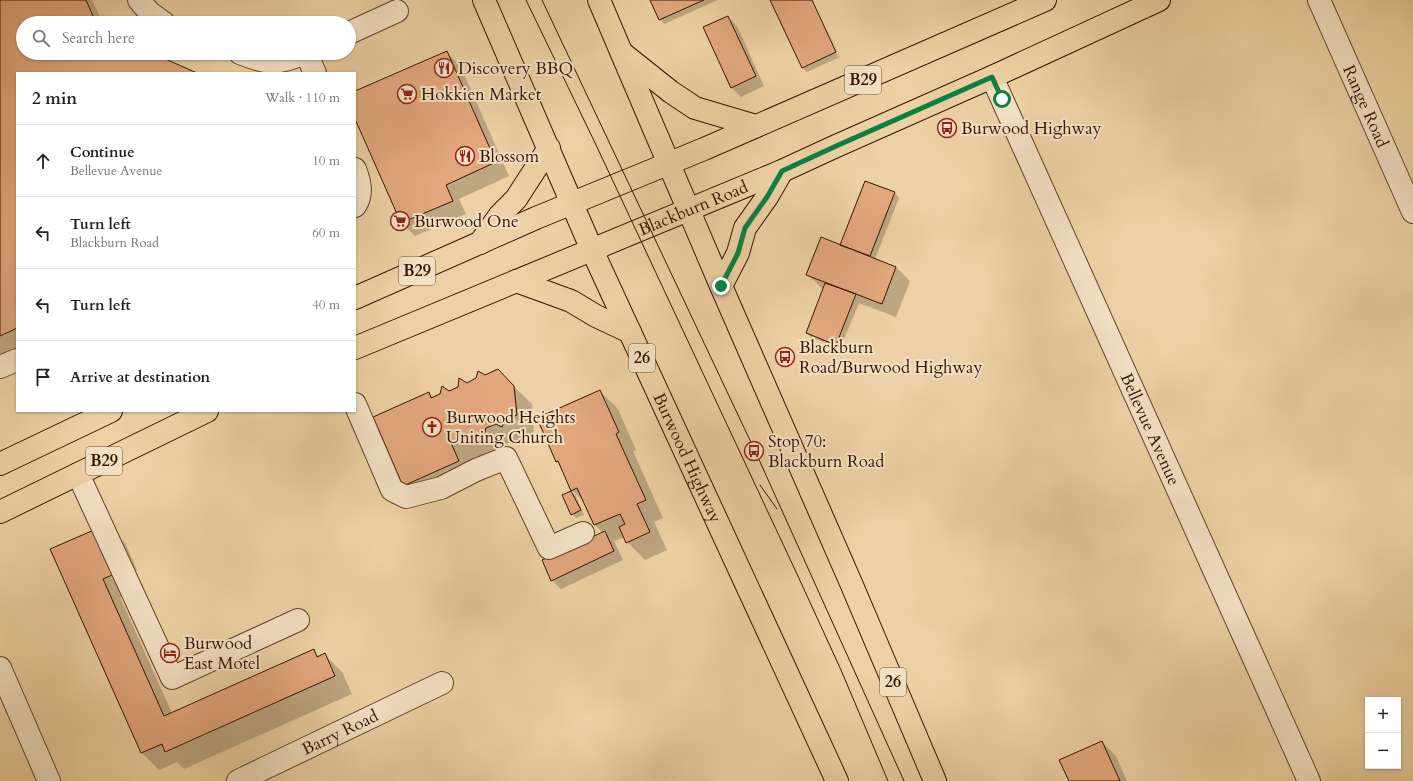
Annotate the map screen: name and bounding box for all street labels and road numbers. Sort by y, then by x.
street label: Range Road [1338,61,1394,151]
road number: B29 [845,66,881,94]
street label: Blackburn Road [635,175,751,241]
road number: B29 [399,257,435,285]
road number: 26 [629,344,655,372]
street label: Bellevue Avenue [1115,369,1186,489]
street label: Burwood Highway [648,389,728,526]
road number: B29 [86,447,122,475]
road number: 26 [880,668,906,696]
street label: Barry Road [298,704,382,760]

